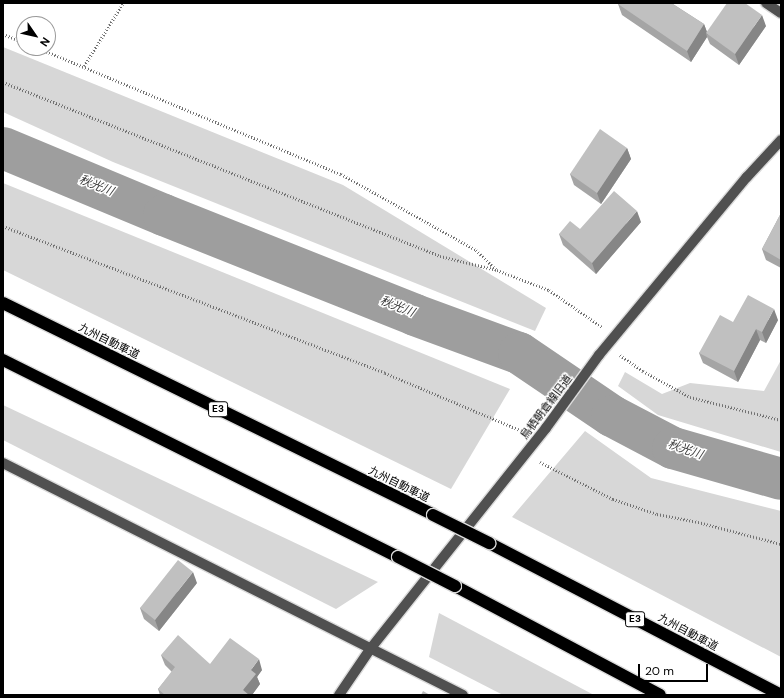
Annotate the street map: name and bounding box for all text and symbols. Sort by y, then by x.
north arrow [16,16,56,56]
text: N [37,35,53,49]
water label: 秋光川 [77,173,115,199]
water label: 秋光川 [378,294,416,320]
street label: 九州自動車道 [76,321,142,361]
street label: 鳥栖朝倉線旧道 [518,372,574,442]
road number: E3 [208,401,228,417]
water label: 秋光川 [666,437,704,463]
street label: 九州自動車道 [366,464,432,504]
road number: E3 [625,611,645,627]
street label: 九州自動車道 [656,611,720,653]
scale bar [640,656,710,682]
text: 20 m [645,663,674,679]

